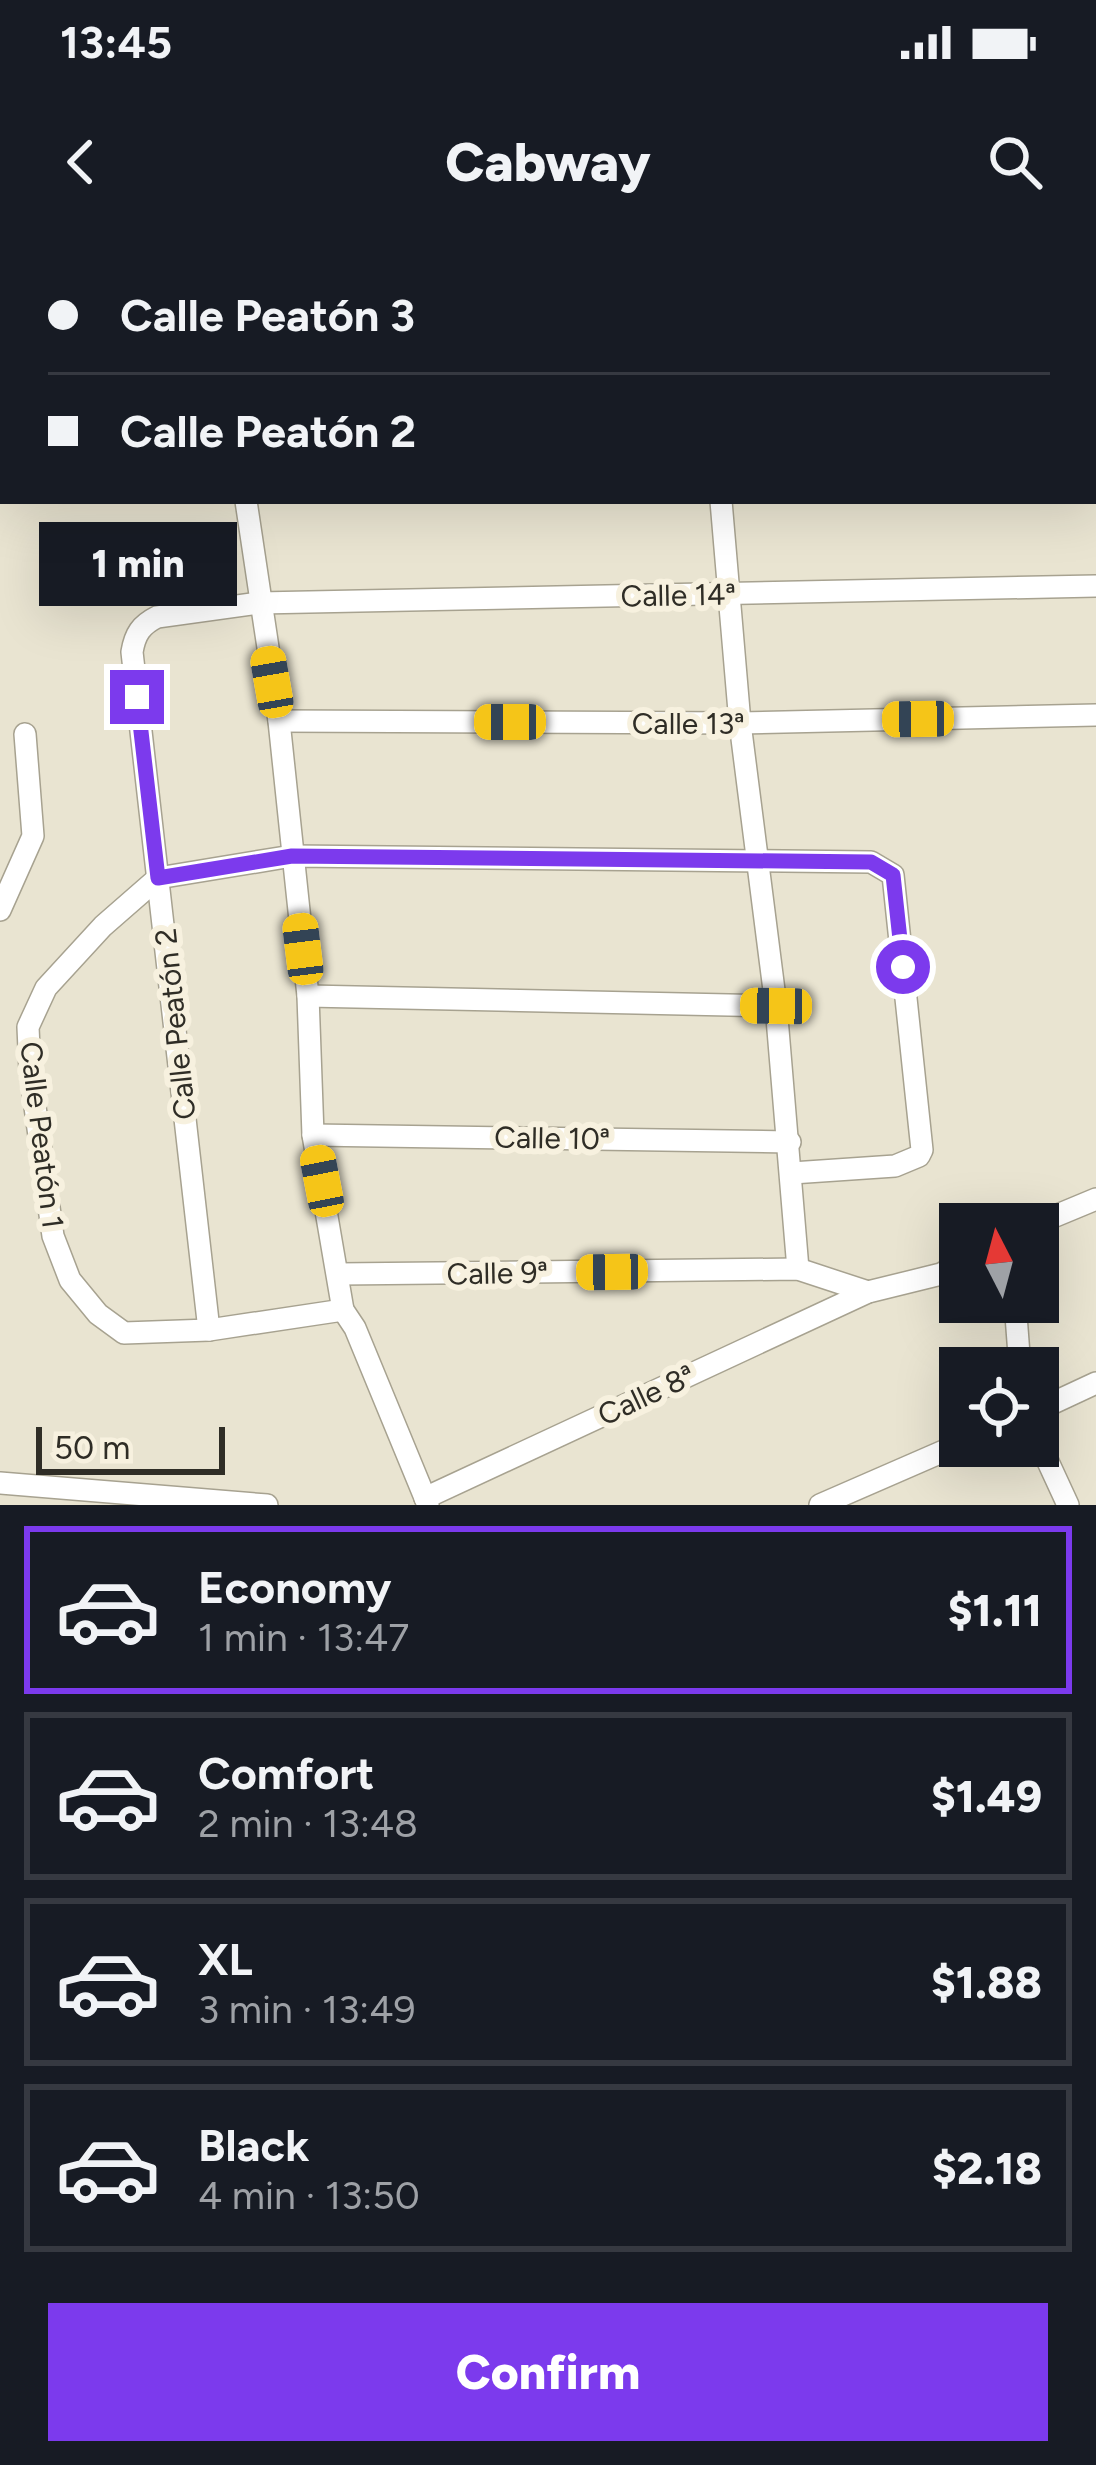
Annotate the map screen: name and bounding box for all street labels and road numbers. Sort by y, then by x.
street label: Calle 14ª [620,576,736,614]
street label: Calle 13ª [632,705,744,742]
street label: Calle Peatón 2 [147,926,203,1122]
street label: Calle Peatón 1 [12,1040,72,1230]
street label: Calle 10ª [494,1118,610,1158]
street label: Calle 9ª [446,1254,548,1292]
street label: Calle 8ª [592,1357,700,1433]

